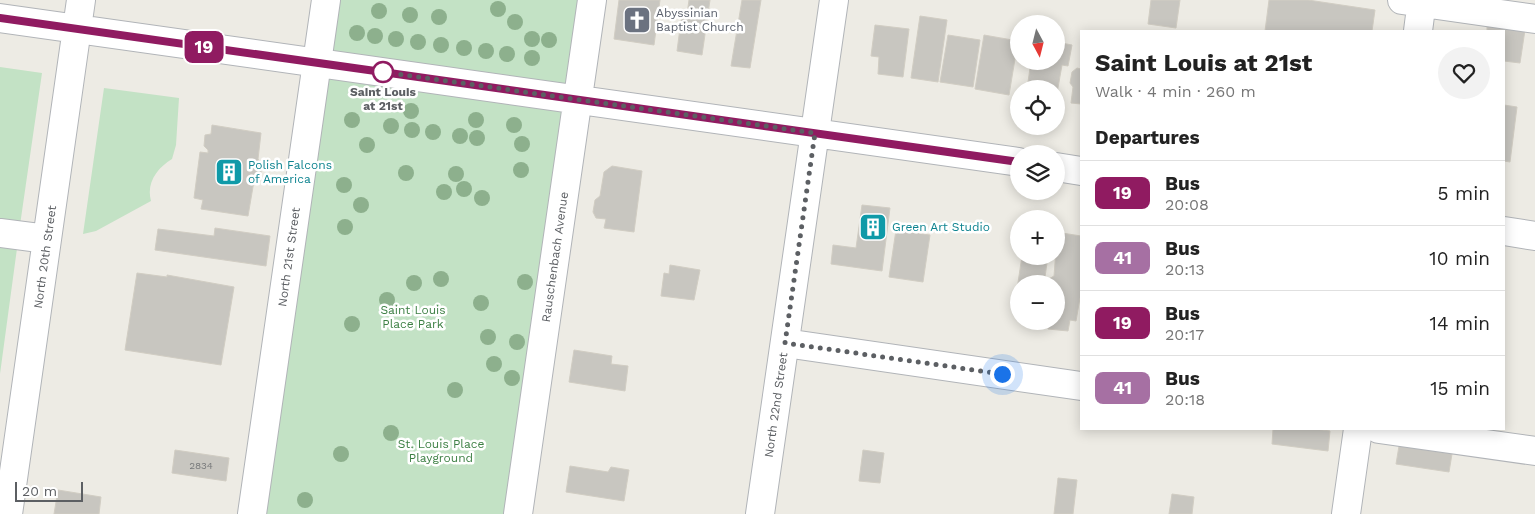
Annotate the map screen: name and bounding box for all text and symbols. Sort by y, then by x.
church icon: Abyssinian Baptist Church [622,5,652,35]
place label: Abyssinian Baptist Church [656,6,744,34]
north arrow [1010,15,1065,70]
map controls [1010,15,1065,330]
line badge: 19 [182,31,226,63]
text: 19 [195,36,213,57]
button: heart [1438,47,1490,99]
text: Saint Louis at 21st [1095,49,1312,77]
marker: Saint Louis at 21st [372,61,394,83]
button: locate [1010,80,1065,135]
text: Walk · 4 min · 260 m [1095,82,1256,101]
place label: Saint Louis at 21st [350,85,417,113]
text: Departures [1095,126,1200,149]
button: layers [1010,145,1065,200]
building icon: Polish Falcons of America [214,157,244,187]
place label: Polish Falcons of America [248,158,332,186]
text: Bus [1165,172,1200,195]
text: 19 [1113,182,1132,203]
text: 5 min [1438,182,1490,205]
street label: Rauschenbach Avenue [539,191,571,323]
text: 20:08 [1165,195,1209,214]
street label: North 20th Street [31,204,59,310]
street label: North 21st Street [275,206,303,308]
button: + [1010,210,1065,265]
building icon: Green Art Studio [858,212,888,242]
place label: Green Art Studio [892,220,990,234]
text: Bus [1165,237,1200,260]
text: 41 [1113,247,1132,268]
text: 10 min [1429,247,1490,270]
text: 20:13 [1165,260,1205,279]
button: − [1010,275,1065,330]
text: Bus [1165,302,1200,325]
park label: Saint Louis Place Park [380,303,446,331]
text: 19 [1113,312,1132,333]
text: 14 min [1430,312,1490,335]
text: 20:17 [1165,325,1204,344]
street label: North 22nd Street [762,351,790,459]
your location [990,362,1015,387]
text: Bus [1165,367,1200,390]
text: 41 [1113,377,1132,398]
text: 15 min [1430,377,1490,400]
text: 20:18 [1165,390,1205,409]
park label: St. Louis Place Playground [398,437,484,465]
house number: 2834 [189,460,213,471]
scale bar [15,479,82,502]
text: 20 m [22,483,57,499]

